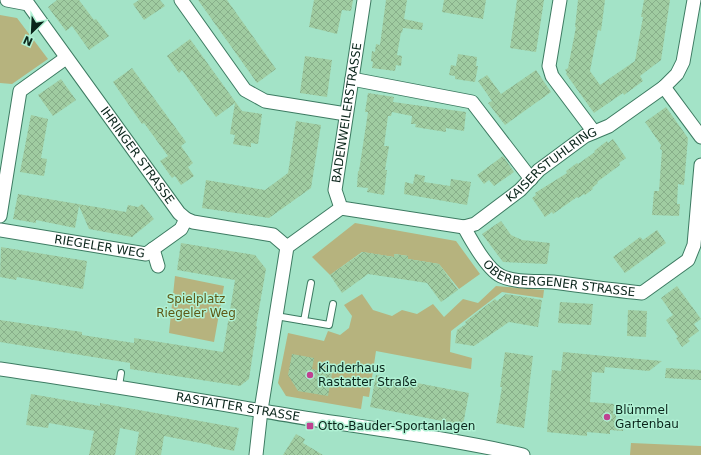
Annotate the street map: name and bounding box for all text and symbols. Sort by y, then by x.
north arrow [12,12,52,52]
text: N [21,33,35,48]
street label: BADENWEILERSTRASSE [329,42,364,184]
street label: IHRINGER STRASSE [98,104,177,207]
street label: KAISERSTUHLRING [503,125,599,205]
street label: RIEGELER WEG [53,232,146,261]
street label: OBERBERGENER STRASSE [480,257,636,299]
park label: Spielplatz Riegeler Weg [156,292,236,320]
place label: Kinderhaus Rastatter Straße [318,361,417,389]
marker: Kinderhaus Rastatter Straße [305,370,315,380]
street label: RASTATTER STRASSE [175,390,301,424]
place label: Blümmel Gartenbau [615,403,679,431]
marker: Blümmel Gartenbau [602,412,612,422]
place label: Otto-Bauder-Sportanlagen [318,419,475,433]
marker: Otto-Bauder-Sportanlagen [305,421,315,431]

